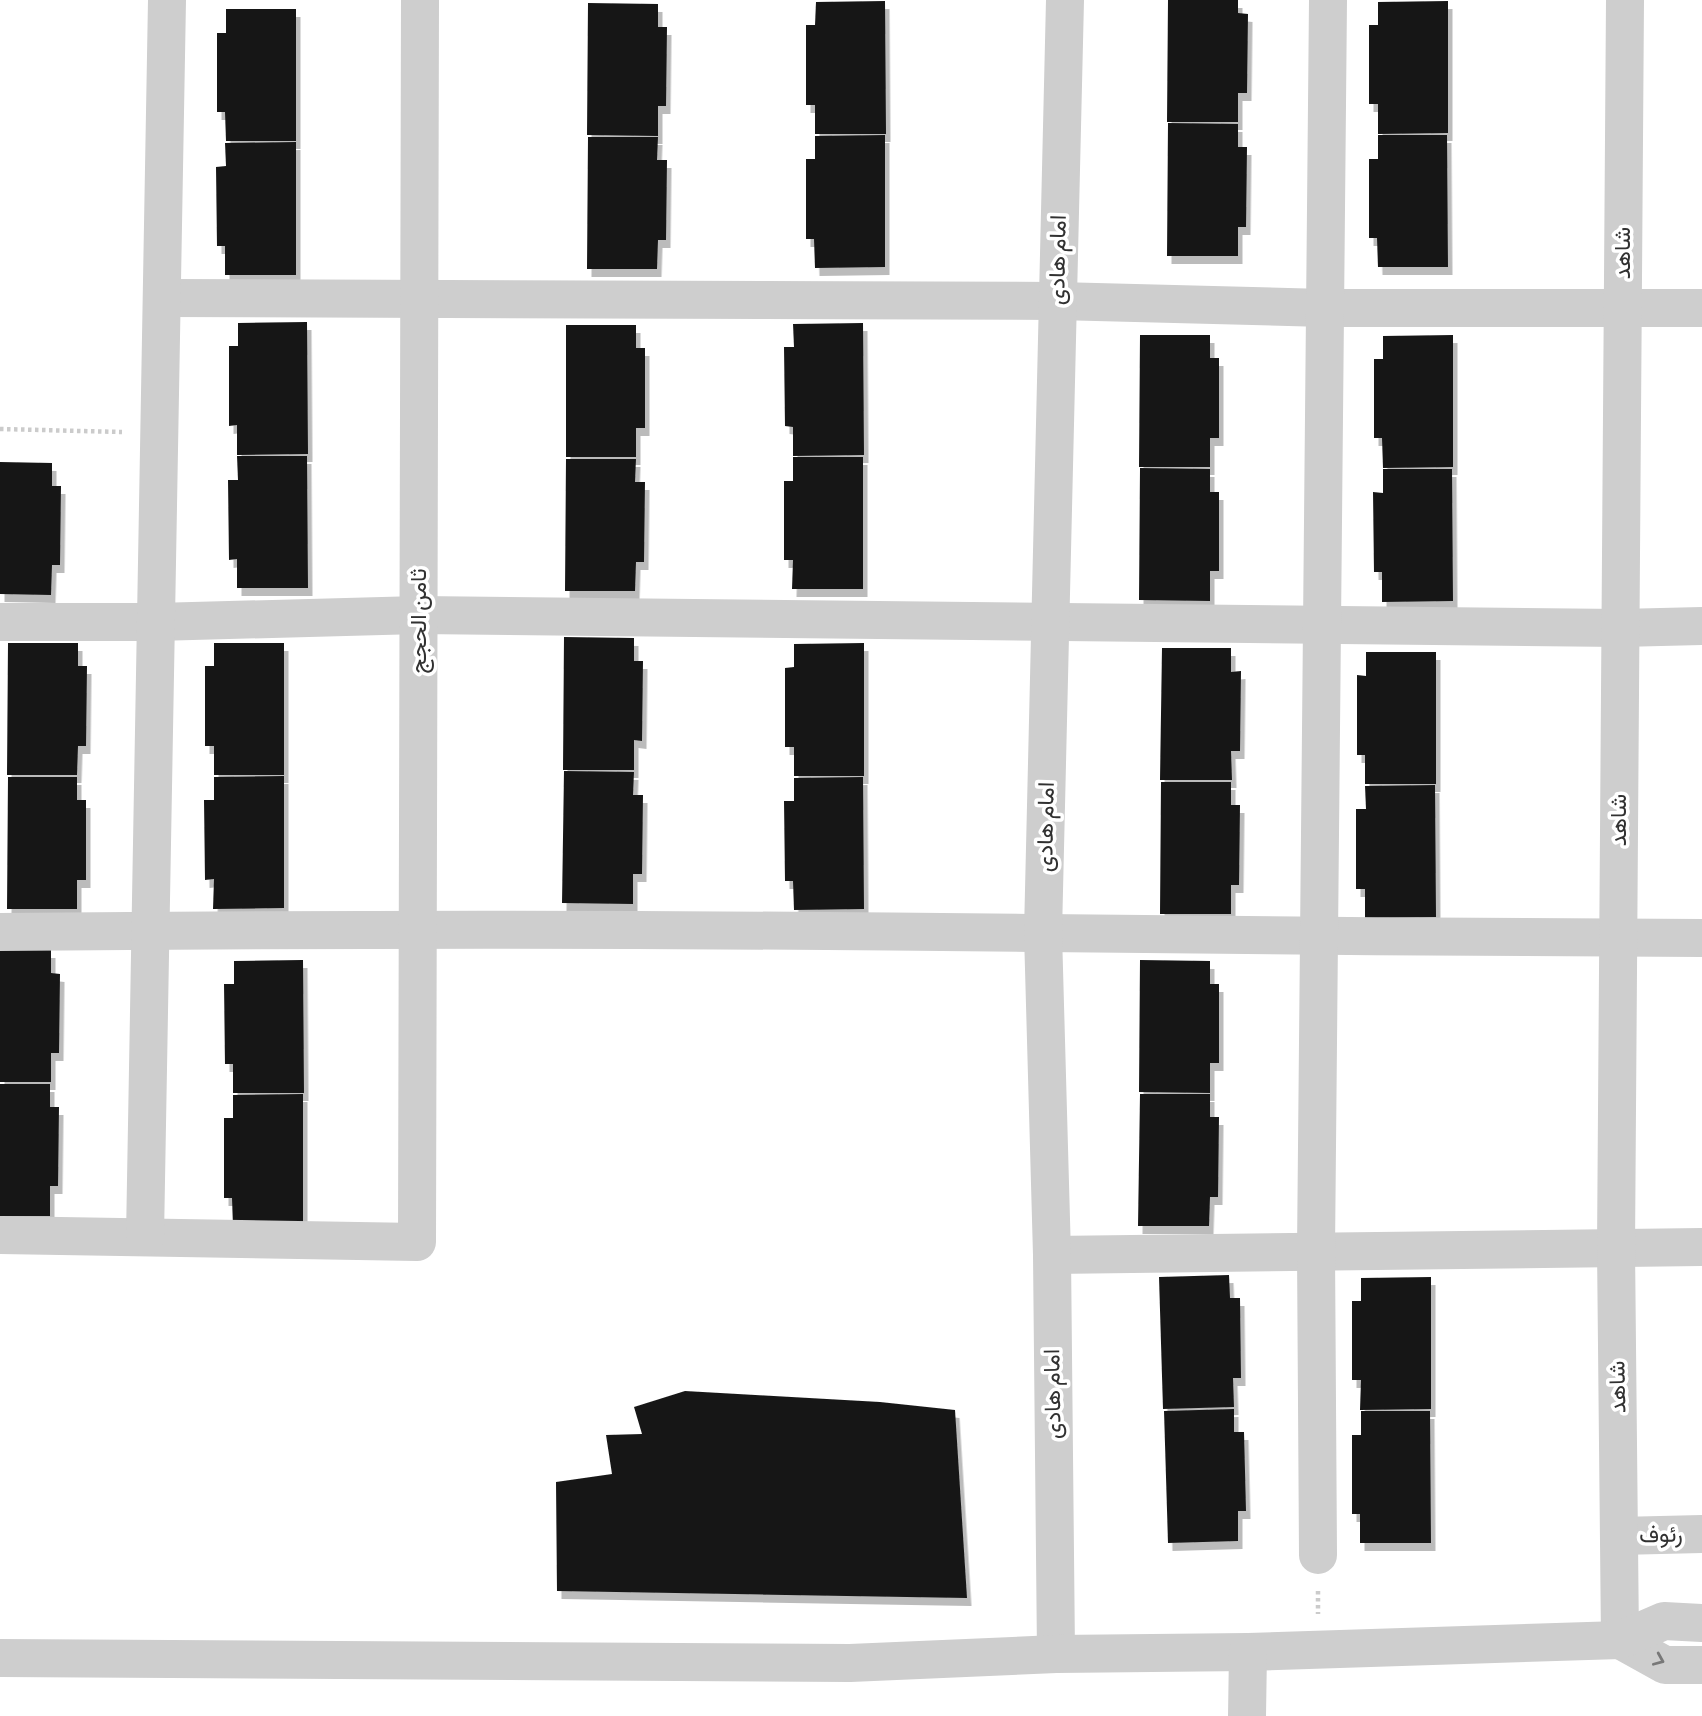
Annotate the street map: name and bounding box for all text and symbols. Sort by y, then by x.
street label: امام هادی [1043,215,1073,305]
street label: شاهد [1609,227,1637,279]
street label: ثامن الحجج [405,568,434,674]
street label: امام هادی [1031,782,1061,872]
street label: شاهد [1605,794,1633,846]
street label: امام هادی [1038,1349,1068,1439]
street label: شاهد [1604,1361,1632,1413]
street label: رئوف [1639,1521,1683,1549]
one-way arrow [1652,1652,1664,1666]

